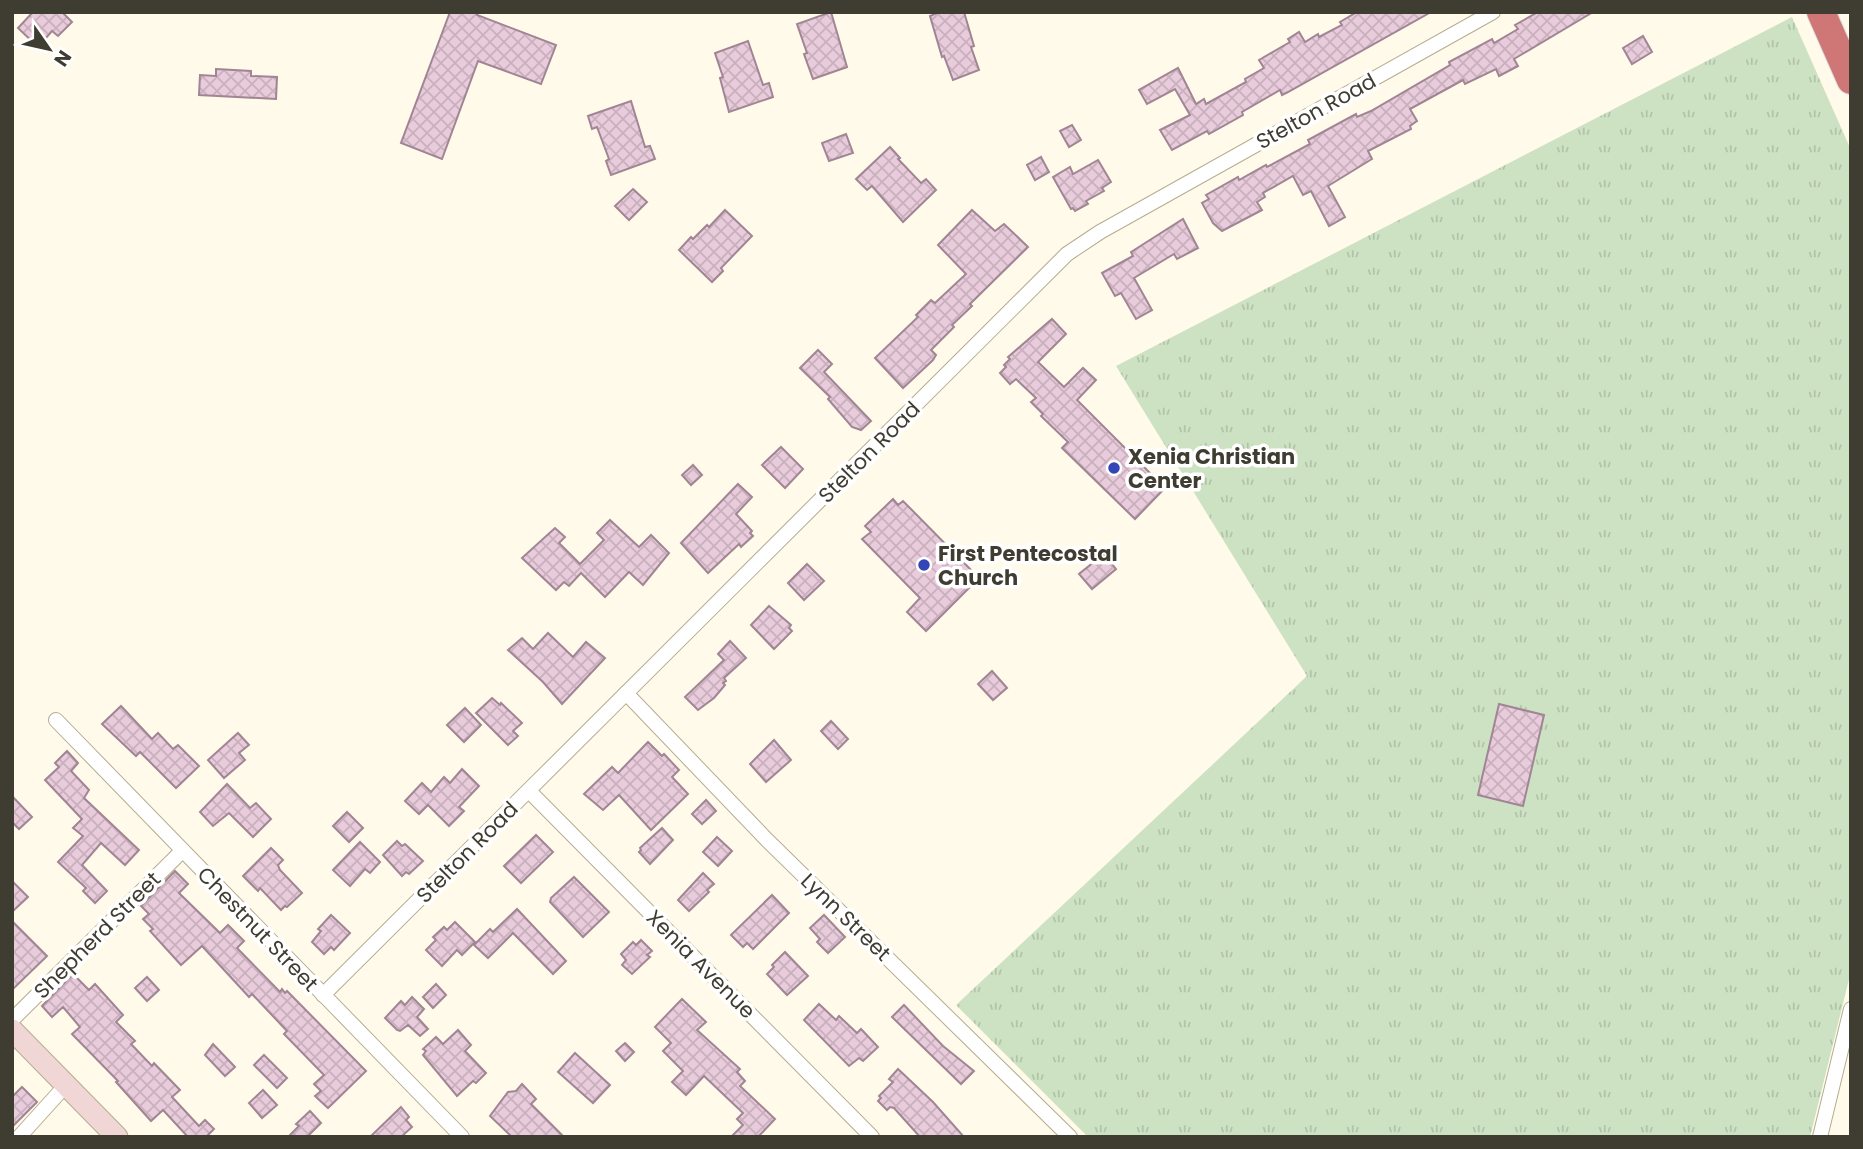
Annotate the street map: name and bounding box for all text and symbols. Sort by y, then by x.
north arrow [14,14,84,84]
text: N [47,45,78,72]
street label: Stelton Road [1251,66,1381,156]
street label: Stelton Road [812,395,926,509]
place label: Xenia Christian Center [1128,442,1295,495]
marker: Xenia Christian Center [1106,460,1122,476]
place label: First Pentecostal Church [938,539,1118,592]
marker: First Pentecostal Church [916,557,932,573]
street label: Stelton Road [410,795,524,909]
street label: Chestnut Street [191,860,325,998]
street label: Shepherd Street [27,865,167,1005]
street label: Lynn Street [795,867,897,967]
street label: Xenia Avenue [640,903,762,1025]

